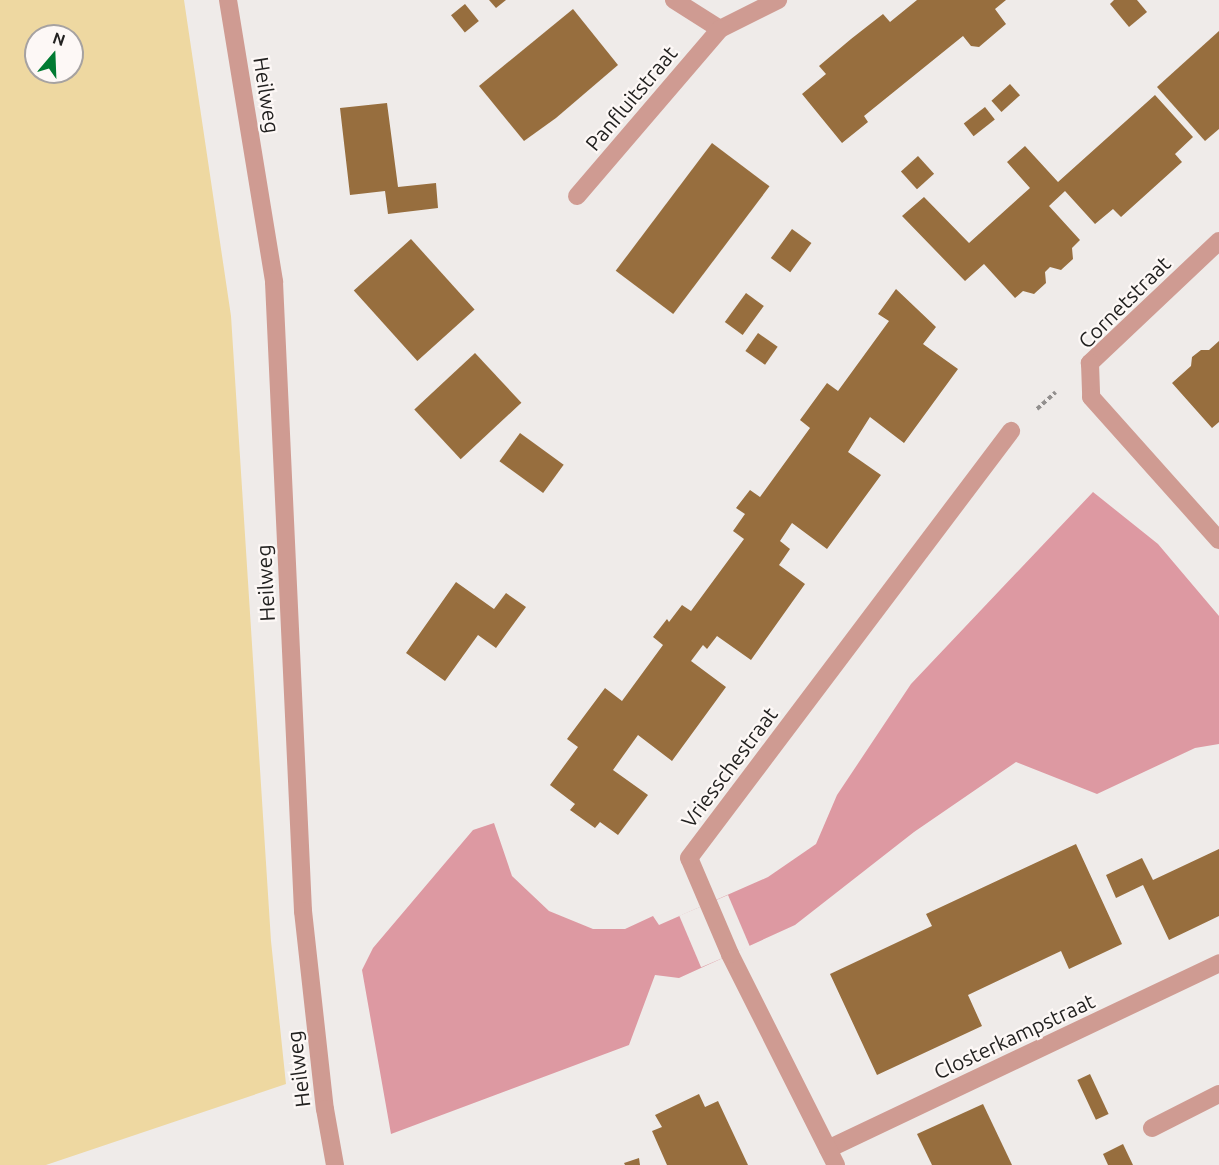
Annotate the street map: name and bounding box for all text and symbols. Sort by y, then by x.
north arrow [24,24,84,84]
text: N [51,28,68,49]
street label: Panfluitstraat [580,40,682,156]
street label: Heilweg [249,55,285,135]
street label: Cornetstraat [1073,251,1175,353]
street label: Heilweg [250,544,280,622]
street label: Vriesschestraat [676,702,782,832]
street label: Closterkampstraat [930,988,1098,1084]
street label: Heilweg [281,1029,315,1109]

